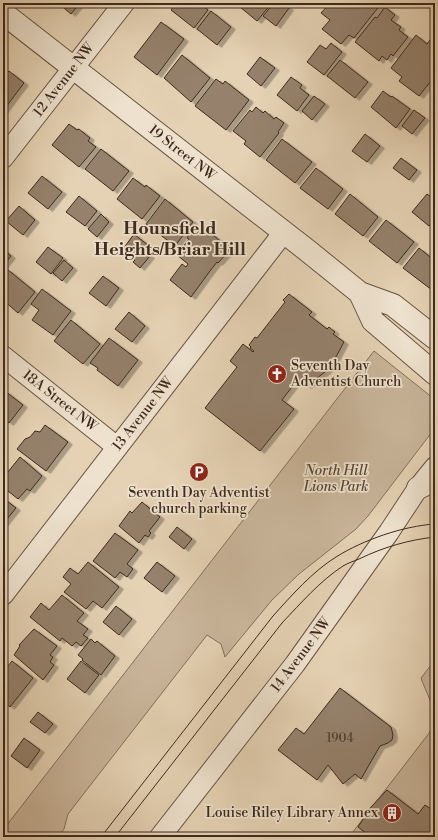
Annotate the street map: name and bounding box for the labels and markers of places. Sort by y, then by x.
place label: Seventh Day Adventist Church [290,357,402,391]
church icon: Seventh Day Adventist Church [266,363,288,385]
parking icon: Seventh Day Adventist church parking [188,461,210,483]
place label: Seventh Day Adventist church parking [128,484,270,518]
building icon: Louise Riley Library Annex [381,802,403,824]
place label: Louise Riley Library Annex [205,804,379,822]

